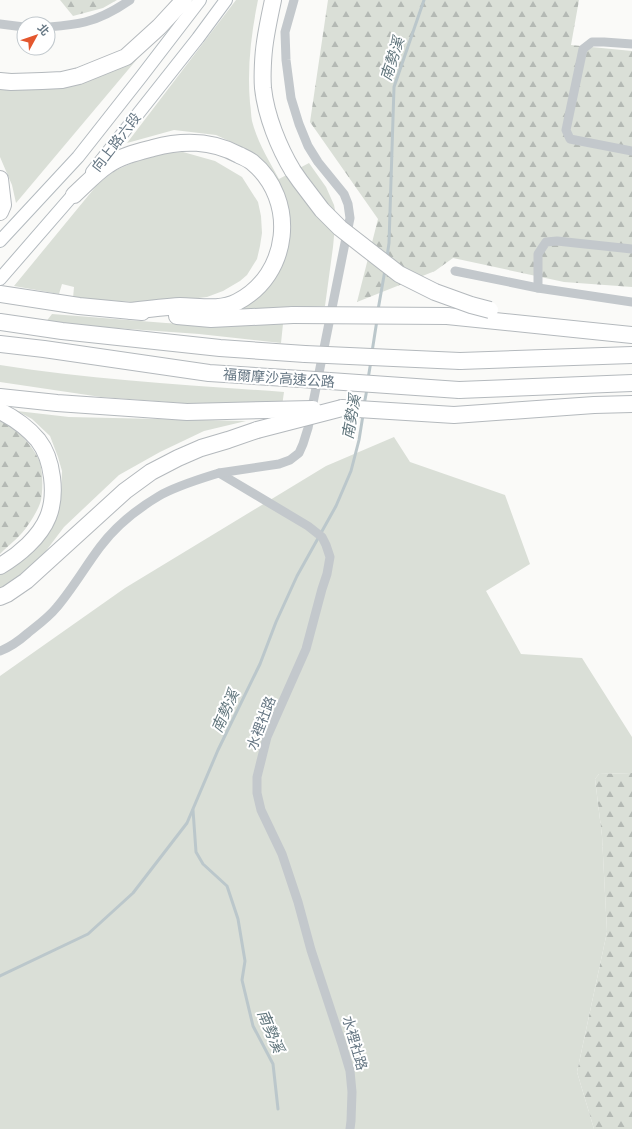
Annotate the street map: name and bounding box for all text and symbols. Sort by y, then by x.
north arrow [16,16,56,56]
text: 北 [36,22,52,38]
water label: 南勢溪 [377,33,408,83]
street label: 向上路六段 [88,109,144,175]
street label: 福爾摩沙高速公路 [223,366,335,390]
water label: 南勢溪 [339,391,364,441]
water label: 南勢溪 [208,685,243,735]
street label: 水裡社路 [243,694,279,752]
water label: 南勢溪 [254,1007,288,1057]
street label: 水裡社路 [340,1014,370,1072]

